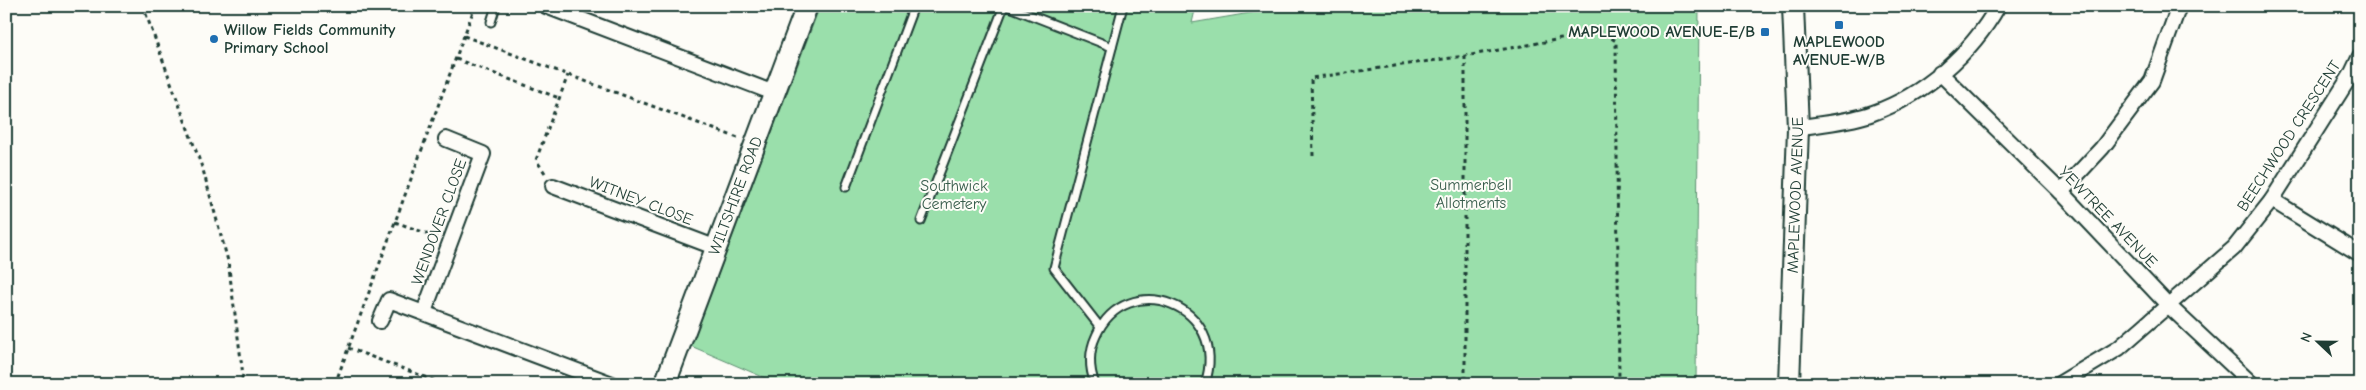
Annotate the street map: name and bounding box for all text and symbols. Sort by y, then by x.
marker: MAPLEWOOD AVENUE-W/B [1833,19,1845,31]
place label: Willow Fields Community Primary School [224,21,396,57]
place label: MAPLEWOOD AVENUE-E/B [1568,23,1755,41]
marker: MAPLEWOOD AVENUE-E/B [1759,26,1771,38]
marker: Willow Fields Community Primary School [208,33,220,45]
place label: MAPLEWOOD AVENUE-W/B [1793,33,1885,69]
street label: BEECHWOOD CRESCENT [2234,57,2345,215]
street label: MAPLEWOOD AVENUE [1784,116,1807,274]
street label: WILTSHIRE ROAD [705,134,766,258]
street label: WENDOVER CLOSE [408,156,470,288]
street label: YEWTREE AVENUE [2055,163,2161,272]
street label: WITNEY CLOSE [587,173,696,229]
park label: Summerbell Allotments [1430,176,1512,212]
park label: Southwick Cemetery [920,177,988,213]
north arrow [2294,318,2344,368]
text: N [2297,330,2316,345]

